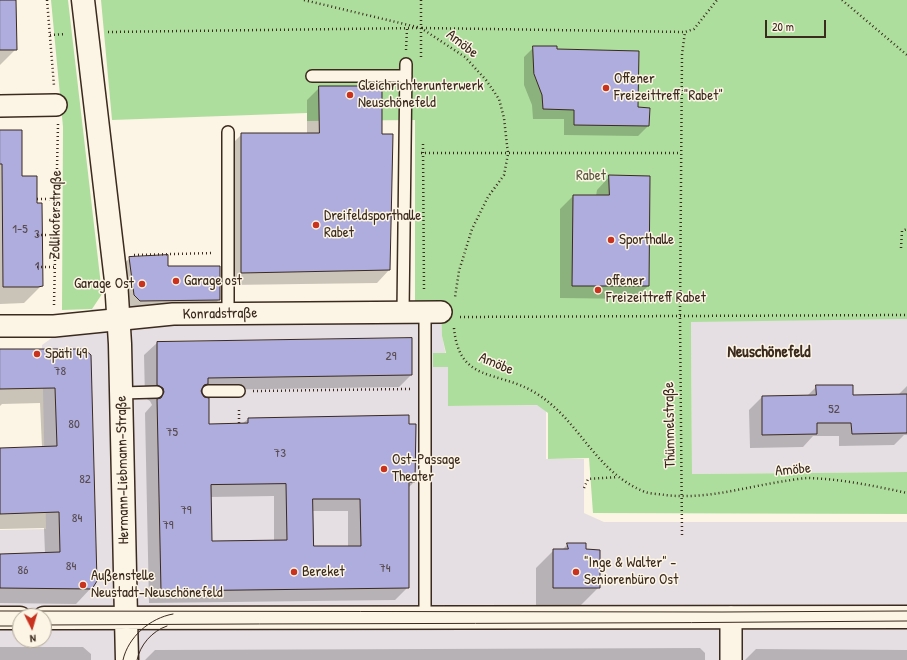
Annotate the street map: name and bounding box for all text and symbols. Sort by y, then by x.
scale bar [767,12,828,38]
text: 20 m [772,18,794,35]
street label: Amöbe [442,26,482,62]
place label: Offener Freizeittreff "Rabet" [614,70,723,105]
place label: Gleichrichterunterwerk Neuschönefeld [358,77,483,112]
marker: Offener Freizeittreff "Rabet" [601,83,611,93]
marker: Gleichrichterunterwerk Neuschönefeld [345,90,355,100]
park label: Rabet [576,167,606,185]
street label: Zollikoferstraße [46,170,66,260]
place label: Dreifeldsporthalle Rabet [324,207,421,242]
marker: Dreifeldsporthalle Rabet [311,220,321,230]
house number: 1-5 [12,222,28,238]
house number: 3 [34,227,40,243]
place label: Sporthalle [619,231,674,249]
marker: Sporthalle [606,235,616,245]
house number: 1 [35,259,39,275]
place label: Garage ost [184,272,242,290]
place label: offener Freizeittreff Rabet [606,272,706,307]
place label: Garage Ost [74,275,134,293]
marker: Garage ost [171,276,181,286]
marker: Garage Ost [137,279,147,289]
marker: offener Freizeittreff Rabet [593,285,603,295]
street label: Konradstraße [183,304,257,324]
district label: Neuschönefeld [727,343,811,363]
place label: Späti 49 [45,345,87,363]
marker: Späti 49 [32,349,42,359]
house number: 29 [386,349,396,365]
street label: Amöbe [476,349,516,379]
house number: 78 [54,364,66,380]
street label: Thümmelstraße [660,382,680,468]
street label: Hermann-Liebmann-Straße [113,395,133,545]
house number: 52 [828,402,840,418]
house number: 80 [68,417,80,433]
house number: 75 [166,425,178,441]
house number: 73 [274,446,286,462]
place label: Ost-Passage Theater [392,451,461,486]
street label: Amöbe [774,459,812,481]
marker: Ost-Passage Theater [379,464,389,474]
house number: 82 [79,472,91,488]
house number: 79 [180,503,192,519]
house number: 84 [72,511,82,527]
house number: 79 [162,518,174,534]
place label: "Inge & Walter" - Seniorenbüro Ost [584,554,678,589]
house number: 84 [66,559,76,575]
house number: 74 [379,561,391,577]
house number: 86 [18,563,28,579]
place label: Bereket [302,563,345,581]
place label: Außenstelle Neustadt-Neuschönefeld [91,567,223,602]
marker: Bereket [289,567,299,577]
marker: "Inge & Walter" - Seniorenbüro Ost [571,567,581,577]
marker: Außenstelle Neustadt-Neuschönefeld [78,580,88,590]
north arrow [12,608,52,648]
text: N [29,632,36,646]

